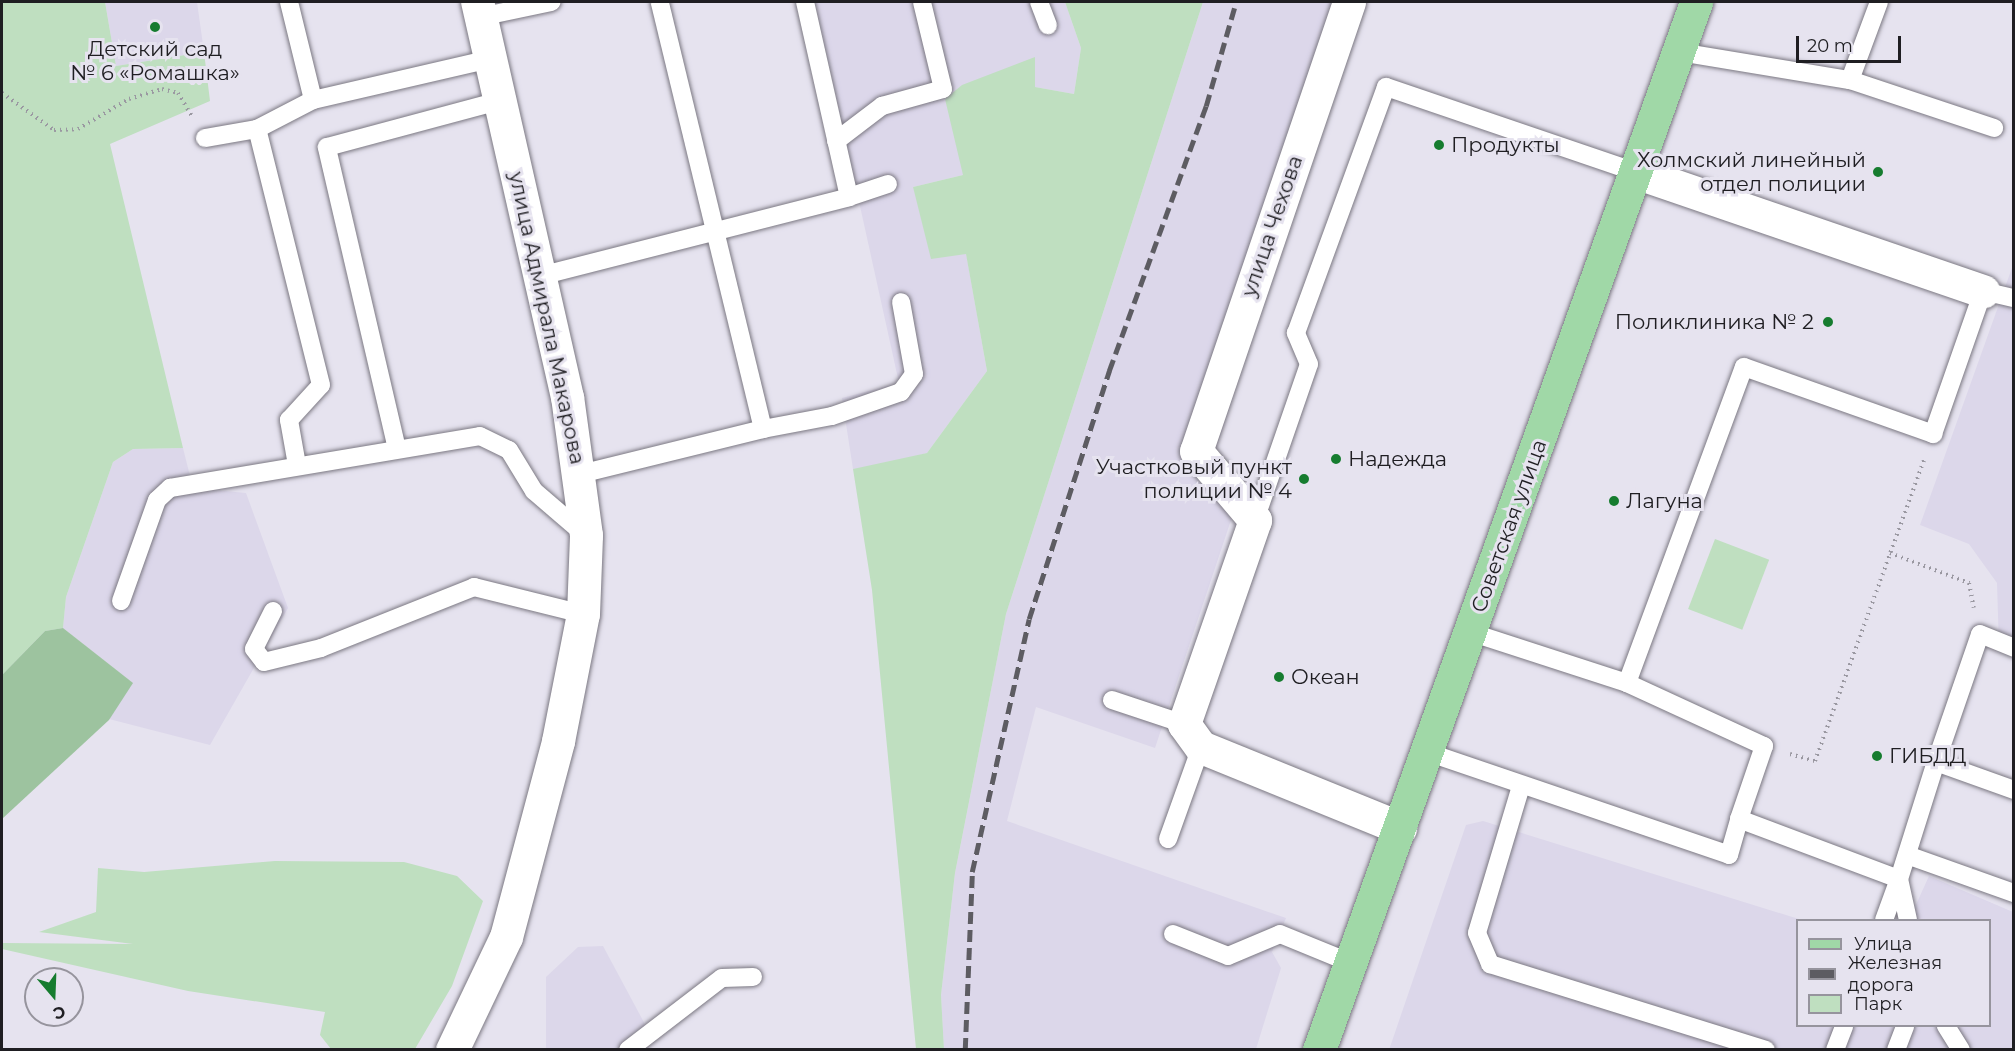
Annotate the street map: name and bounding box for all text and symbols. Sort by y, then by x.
marker: Детский сад № 6 «Ромашка» [148,20,162,34]
scale bar [1799,24,1904,62]
text: 20 m [1807,35,1853,57]
place label: Детский сад № 6 «Ромашка» [70,36,240,86]
place label: Продукты [1451,132,1560,158]
marker: Продукты [1432,138,1446,152]
place label: Холмский линейный отдел полиции [1637,147,1866,197]
street label: улица Чехова [1236,152,1308,300]
marker: Холмский линейный отдел полиции [1871,165,1885,179]
street label: улица Адмирала Макарова [504,169,590,467]
place label: Поликлиника № 2 [1615,309,1814,335]
marker: Поликлиника № 2 [1819,313,1837,331]
street label: Советская улица [1466,436,1552,616]
place label: Надежда [1348,446,1447,472]
marker: Надежда [1329,452,1343,466]
place label: Участковый пункт полиции № 4 [1096,454,1292,504]
marker: Участковый пункт полиции № 4 [1297,472,1311,486]
place label: Лагуна [1626,488,1703,514]
marker: Лагуна [1607,494,1621,508]
place label: Океан [1291,664,1360,690]
marker: Океан [1272,670,1286,684]
place label: ГИБДД [1889,743,1967,769]
marker: ГИБДД [1870,749,1884,763]
legend [1796,919,1991,1027]
text: Улица [1854,933,1912,955]
text: Железная дорога [1848,952,1942,996]
north arrow [24,967,84,1027]
text: Парк [1854,993,1902,1015]
text: С [51,1002,68,1023]

